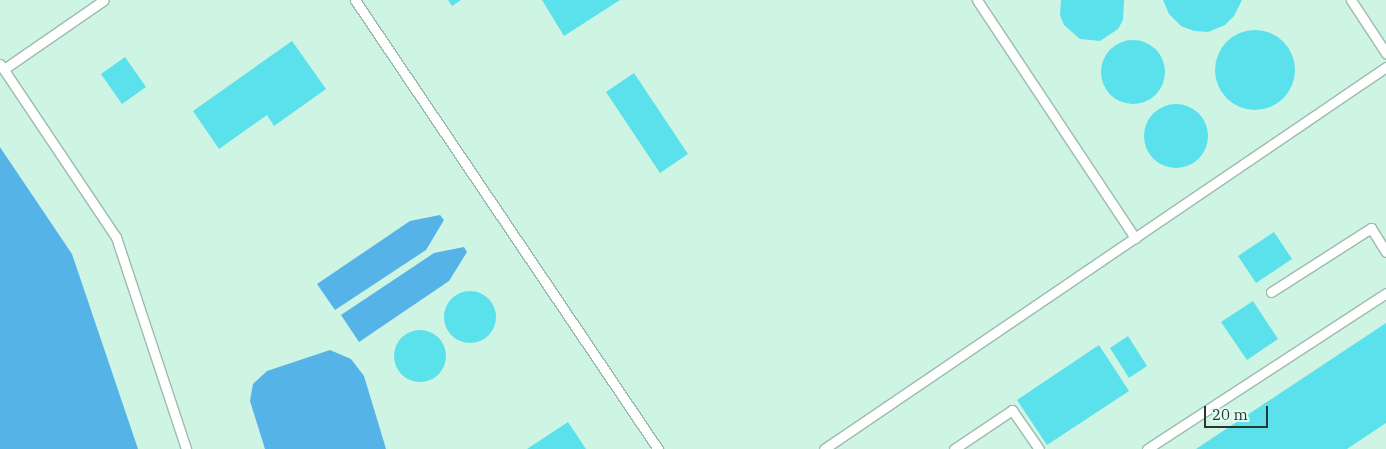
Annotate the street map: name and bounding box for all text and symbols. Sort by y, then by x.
scale bar [1206,396,1270,428]
text: 20 m [1212,405,1248,424]

